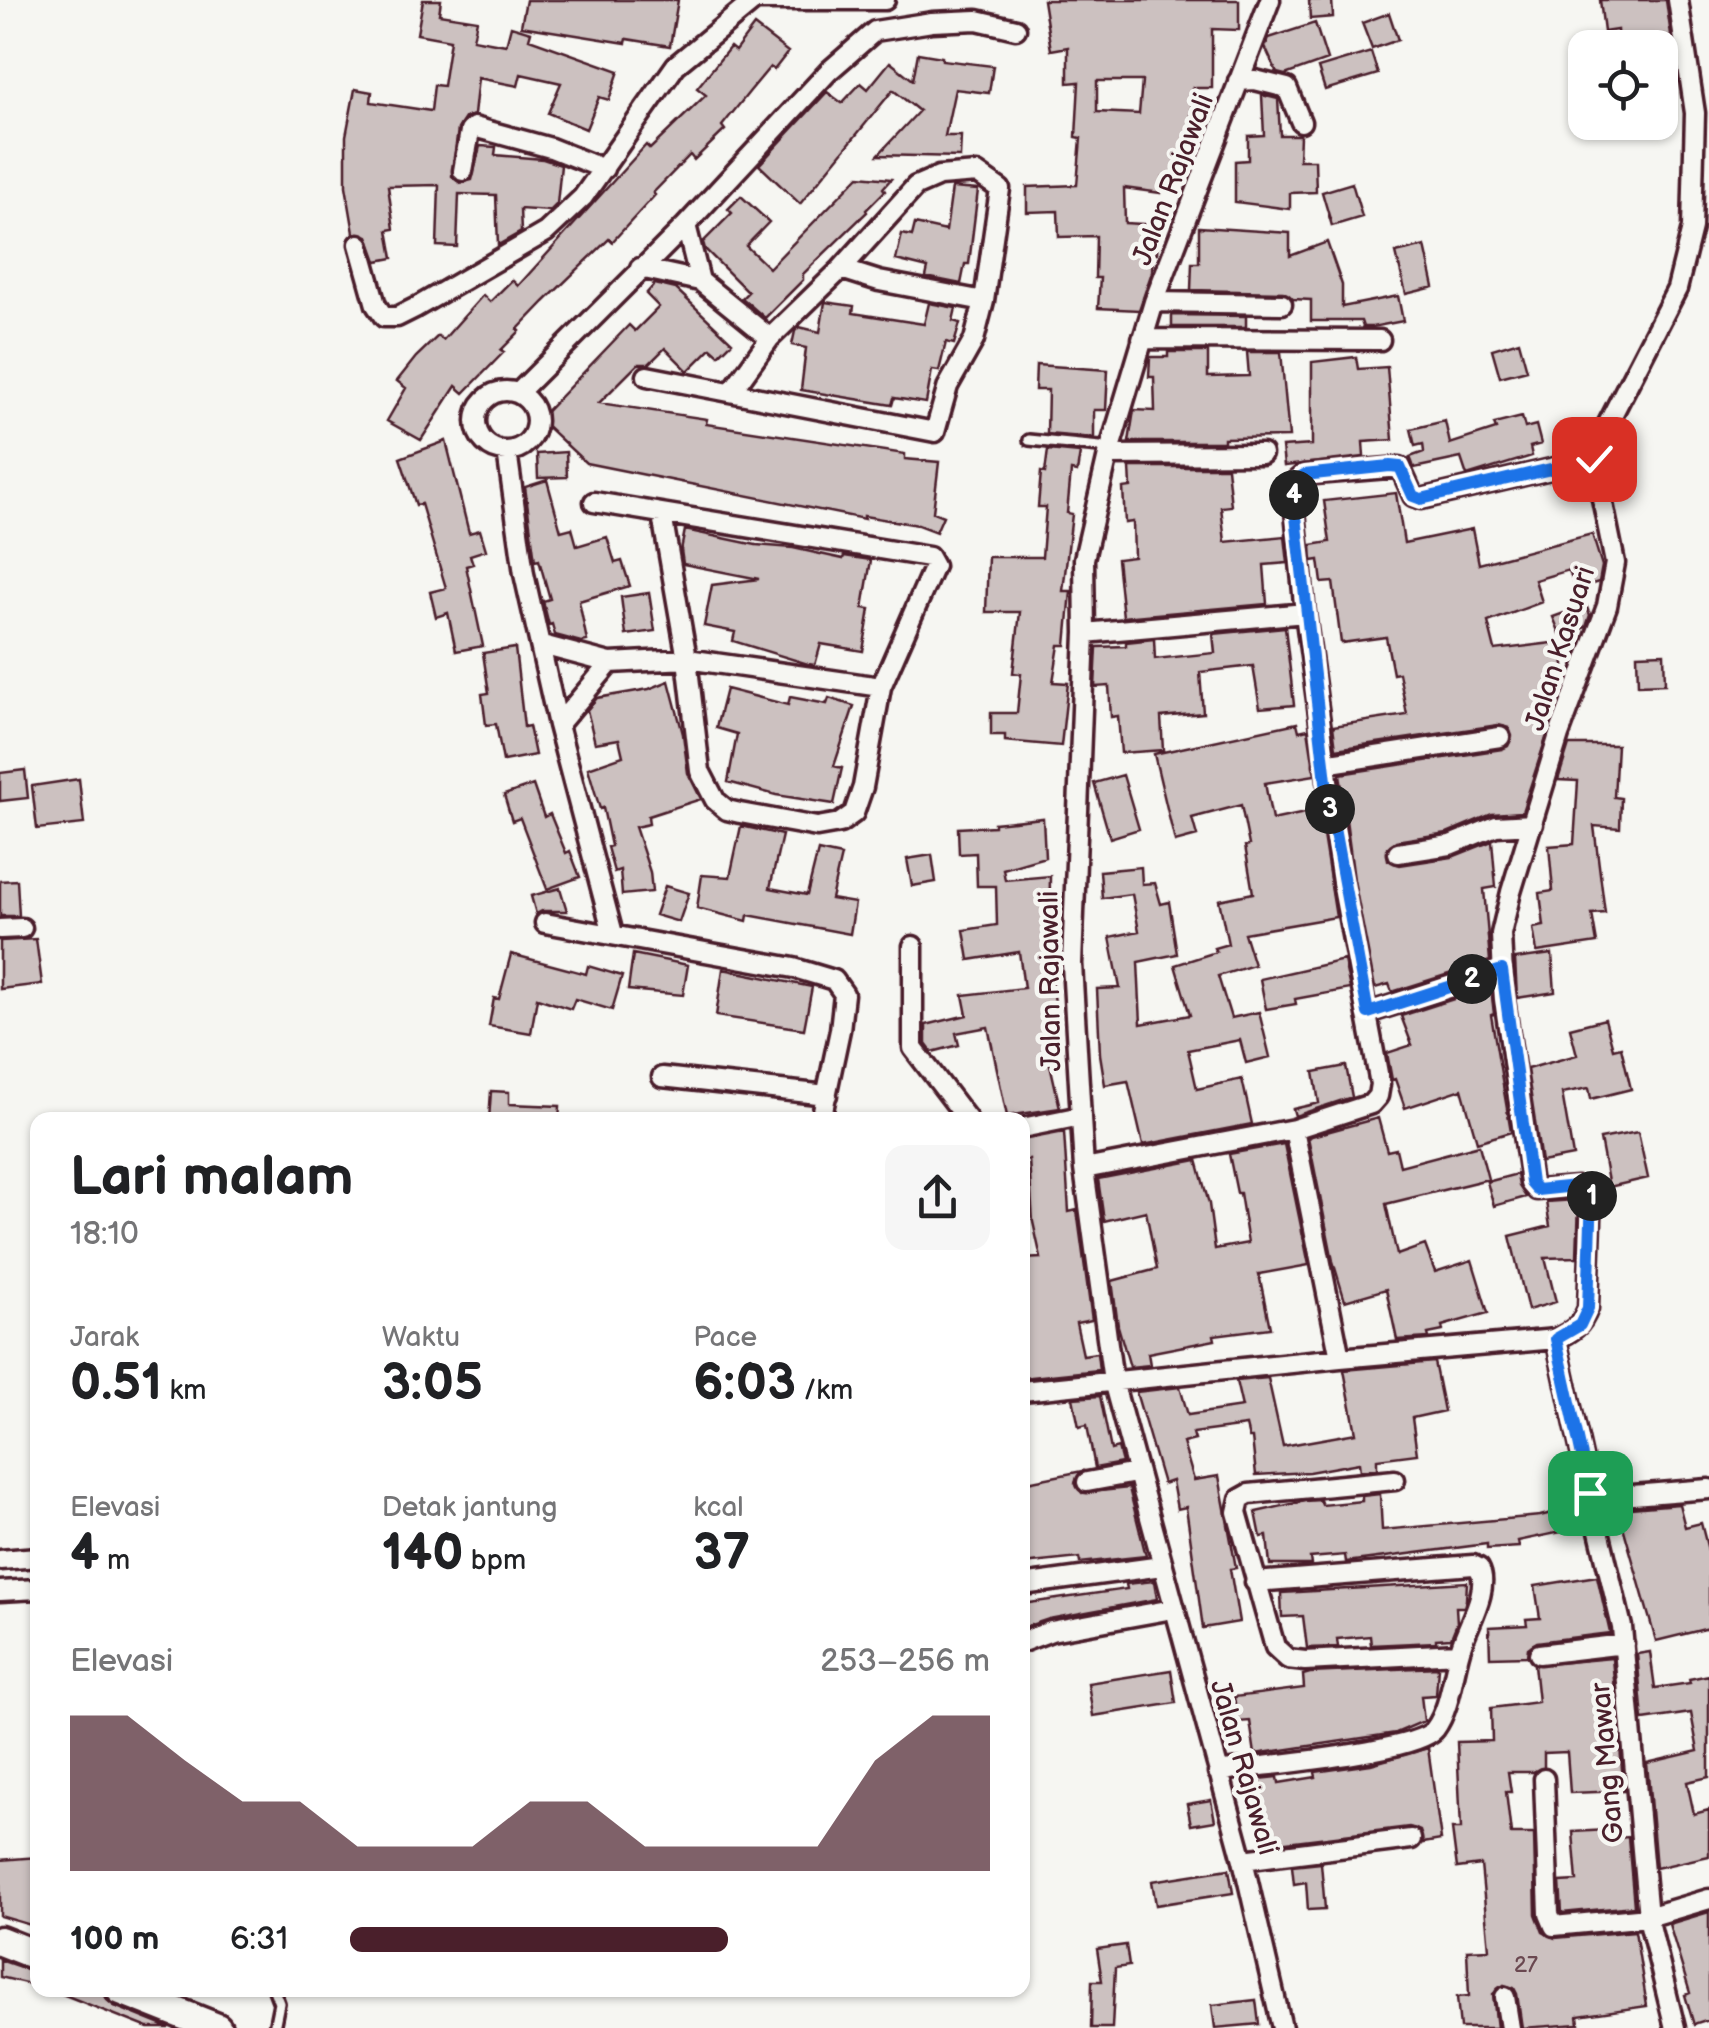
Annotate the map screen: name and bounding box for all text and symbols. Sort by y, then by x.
map controls [1568,30,1678,140]
button: locate [1568,30,1678,140]
street label: Jalan Rajawali [1126,89,1221,270]
pin [1552,417,1637,502]
icon: check [1567,432,1622,487]
pin: 4 [1269,470,1319,520]
text: 4 [1286,478,1302,511]
street label: Jalan Kasuari [1518,562,1602,735]
pin: 3 [1305,784,1355,834]
text: 3 [1322,792,1338,825]
street label: Jalan Rajawali [1032,890,1069,1072]
pin: 2 [1447,954,1497,1004]
text: 2 [1464,962,1480,995]
text: Lari malam [70,1144,353,1211]
button: share [885,1145,990,1250]
pin: 1 [1567,1171,1617,1221]
text: 1 [1586,1179,1598,1212]
text: 18:10 [70,1215,139,1254]
text: Jarak [70,1321,139,1354]
text: Waktu [382,1321,460,1354]
text: Pace [693,1321,757,1354]
text: 0.51 [70,1354,162,1414]
text: 3:05 [382,1354,483,1414]
text: 6:03 [693,1354,796,1414]
text: km [162,1374,207,1407]
text: /km [796,1374,853,1407]
pin [1548,1451,1633,1536]
icon: arrive [1563,1466,1618,1521]
text: Elevasi [70,1491,160,1524]
text: Detak jantung [382,1491,557,1524]
text: kcal [693,1491,744,1524]
text: 4 [70,1524,99,1584]
text: 140 [382,1524,463,1584]
text: 37 [693,1524,750,1584]
text: m [99,1544,130,1577]
text: bpm [463,1544,526,1577]
text: Elevasi [70,1642,173,1681]
text: 253–256 m [820,1642,990,1681]
street label: Jalan Rajawali [1203,1676,1284,1859]
street label: Gang Mawar [1584,1680,1631,1844]
text: 100 m [70,1920,159,1959]
text: 6:31 [230,1920,288,1959]
house number: 27 [1514,1952,1538,1979]

